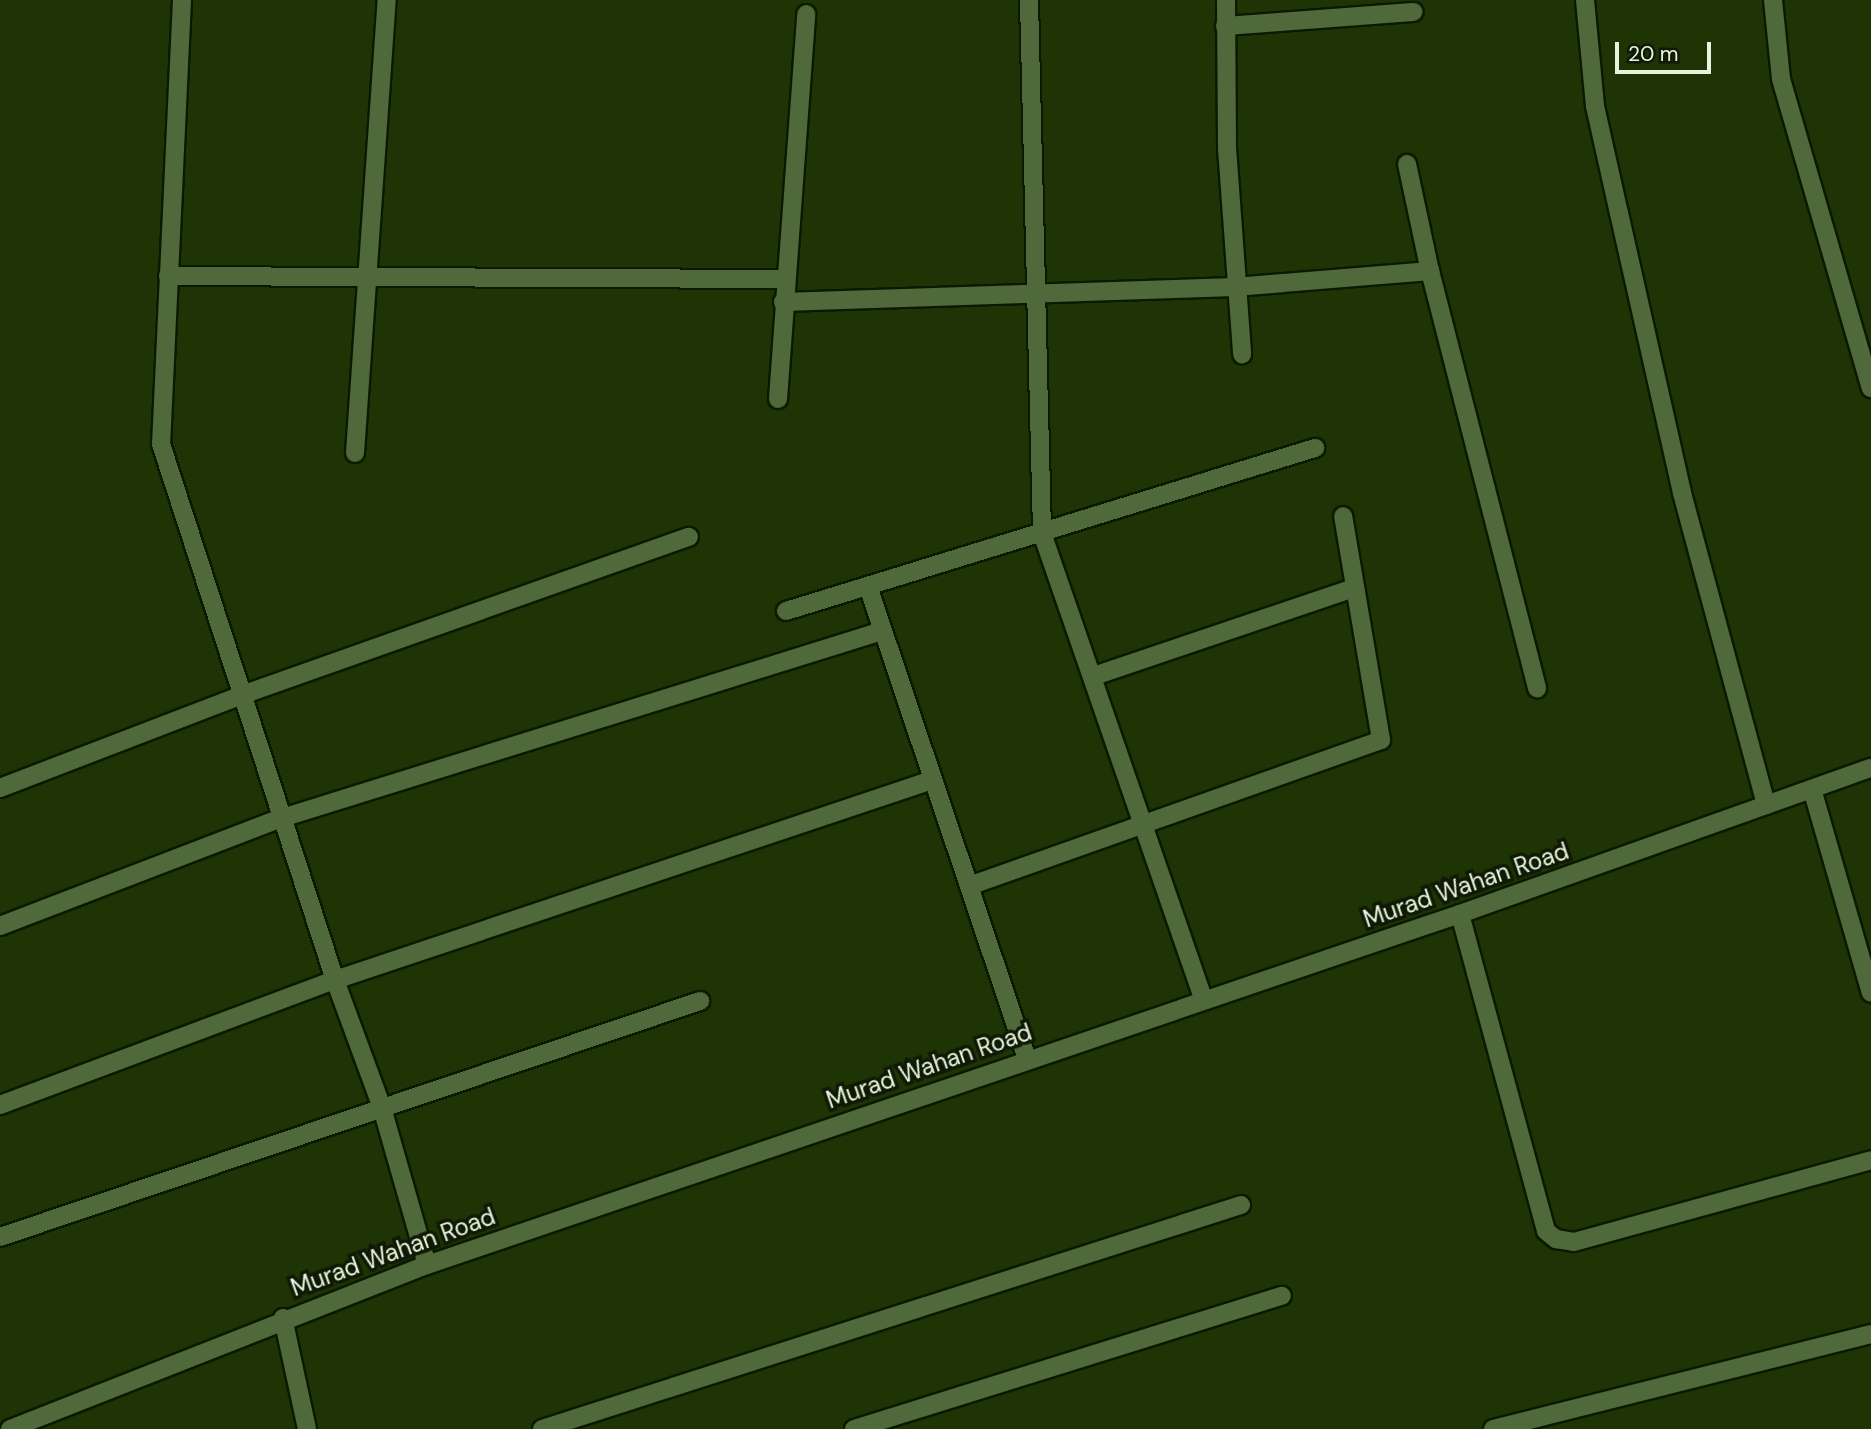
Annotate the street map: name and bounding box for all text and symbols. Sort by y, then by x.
scale bar [1619,28,1715,72]
text: 20 m [1628,40,1679,68]
street label: Murad Wahan Road [1360,836,1572,934]
street label: Murad Wahan Road [823,1017,1035,1115]
street label: Murad Wahan Road [287,1202,499,1302]

